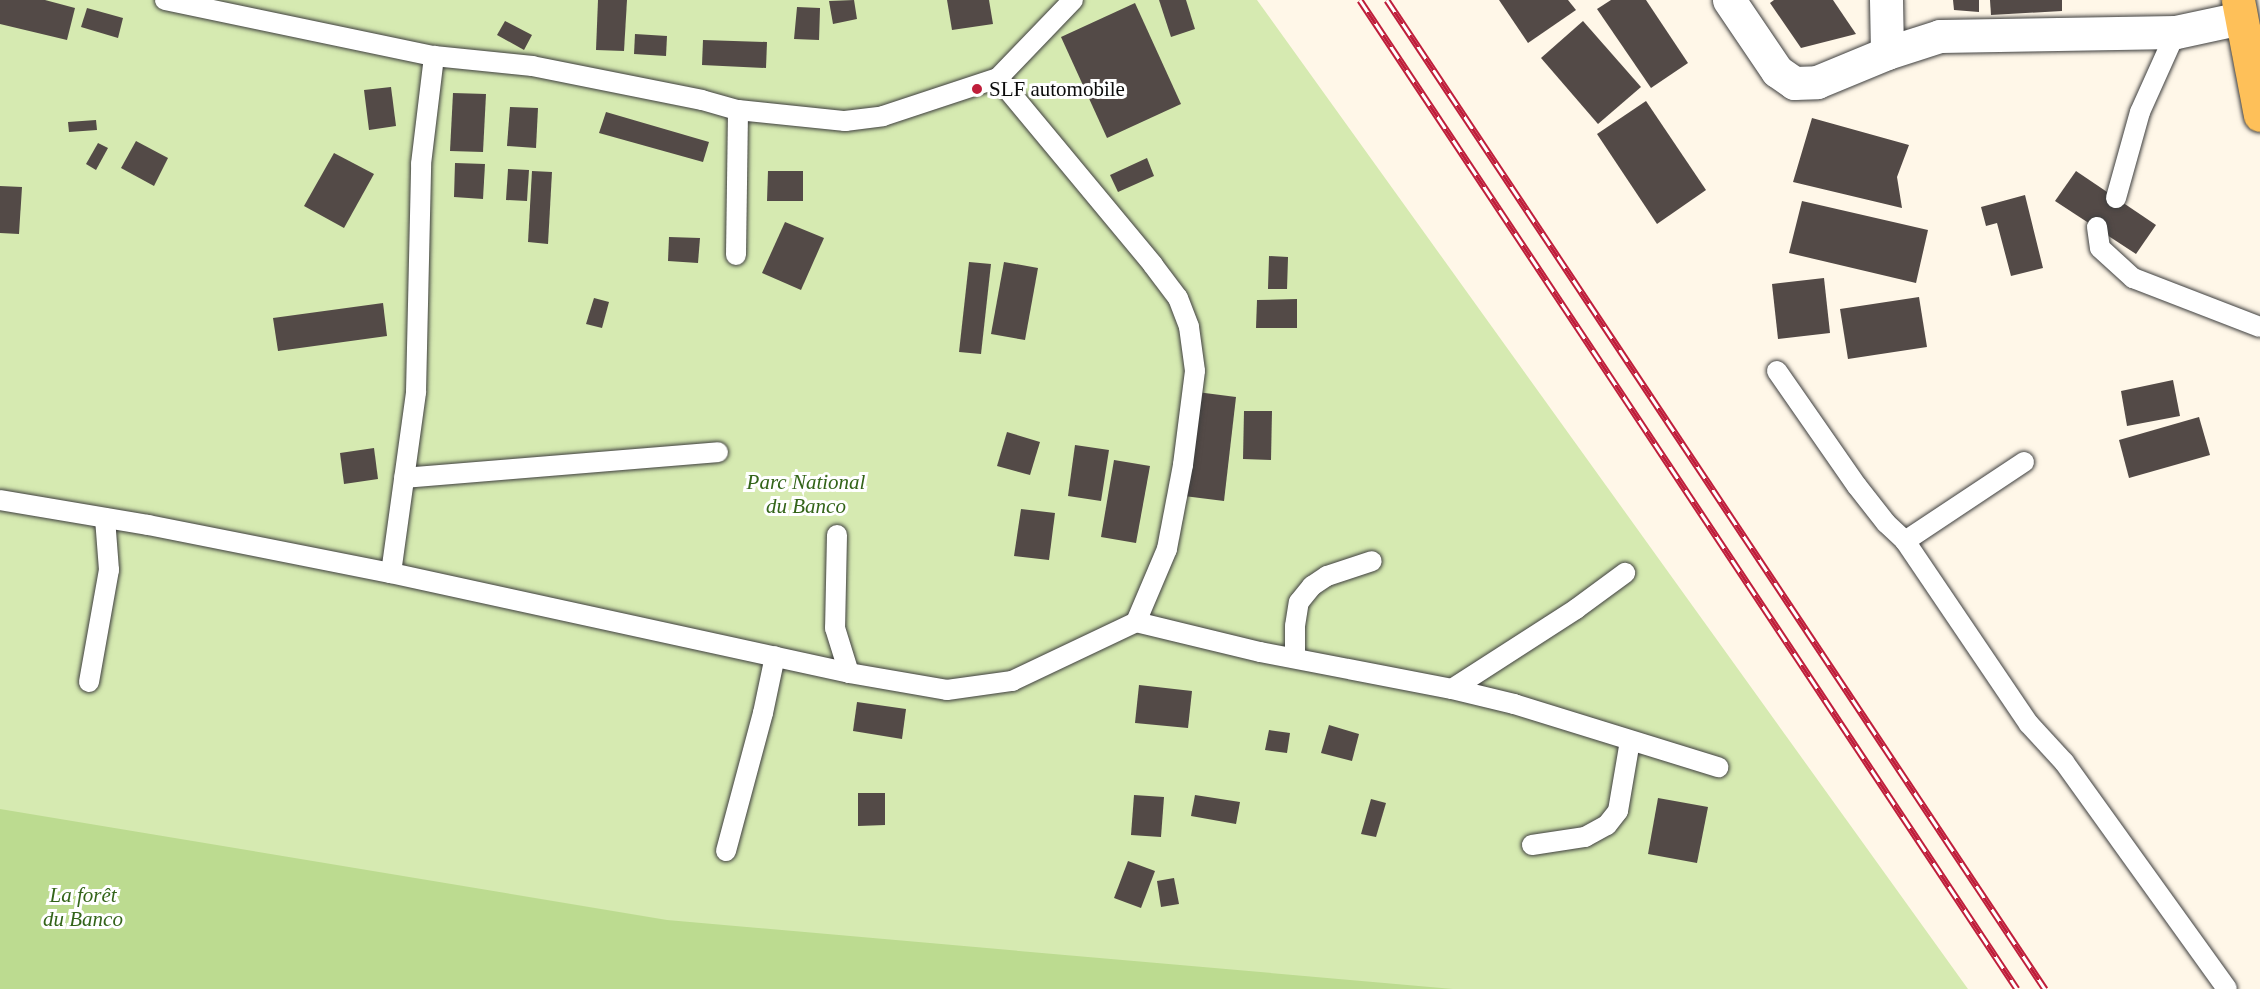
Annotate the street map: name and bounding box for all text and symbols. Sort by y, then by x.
place label: SLF automobile [989,76,1125,102]
marker: SLF automobile [970,82,984,96]
park label: Parc National du Banco [747,469,865,519]
park label: La forêt du Banco [43,882,123,932]

